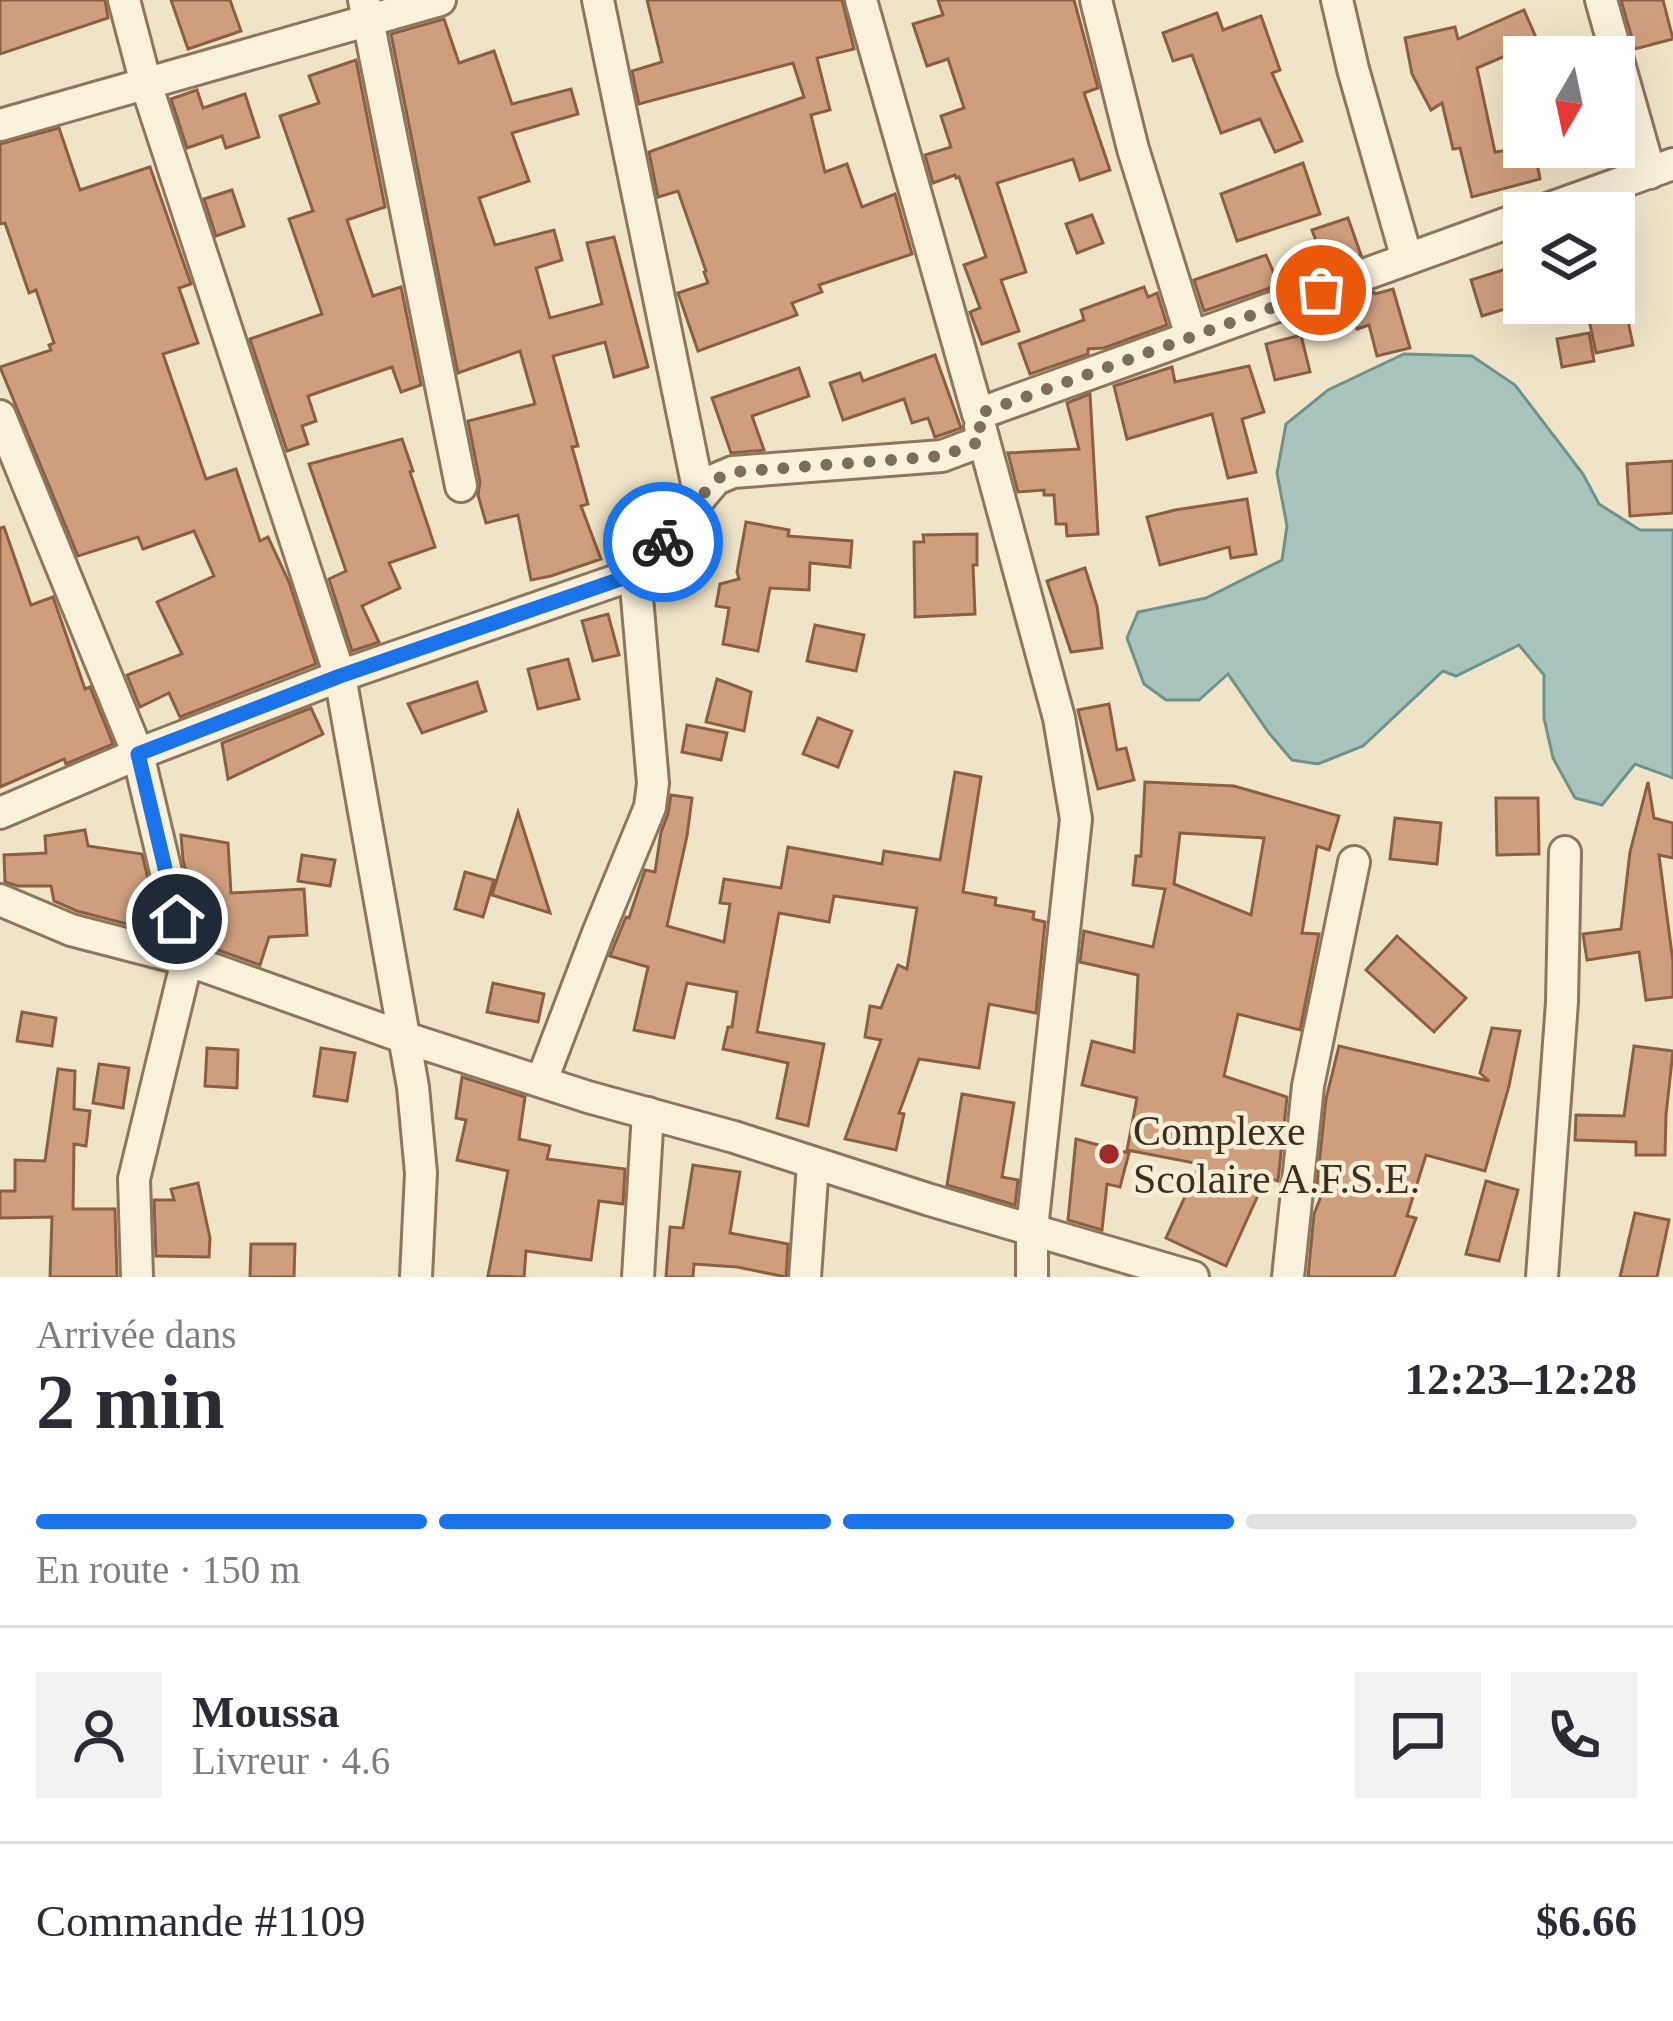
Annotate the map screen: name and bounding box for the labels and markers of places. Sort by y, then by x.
pin [1270,239,1372,341]
pin [126,868,228,970]
place label: Complexe Scolaire A.F.S.E. [1133,1108,1420,1202]
marker: Complexe Scolaire A.F.S.E. [1096,1141,1122,1167]

